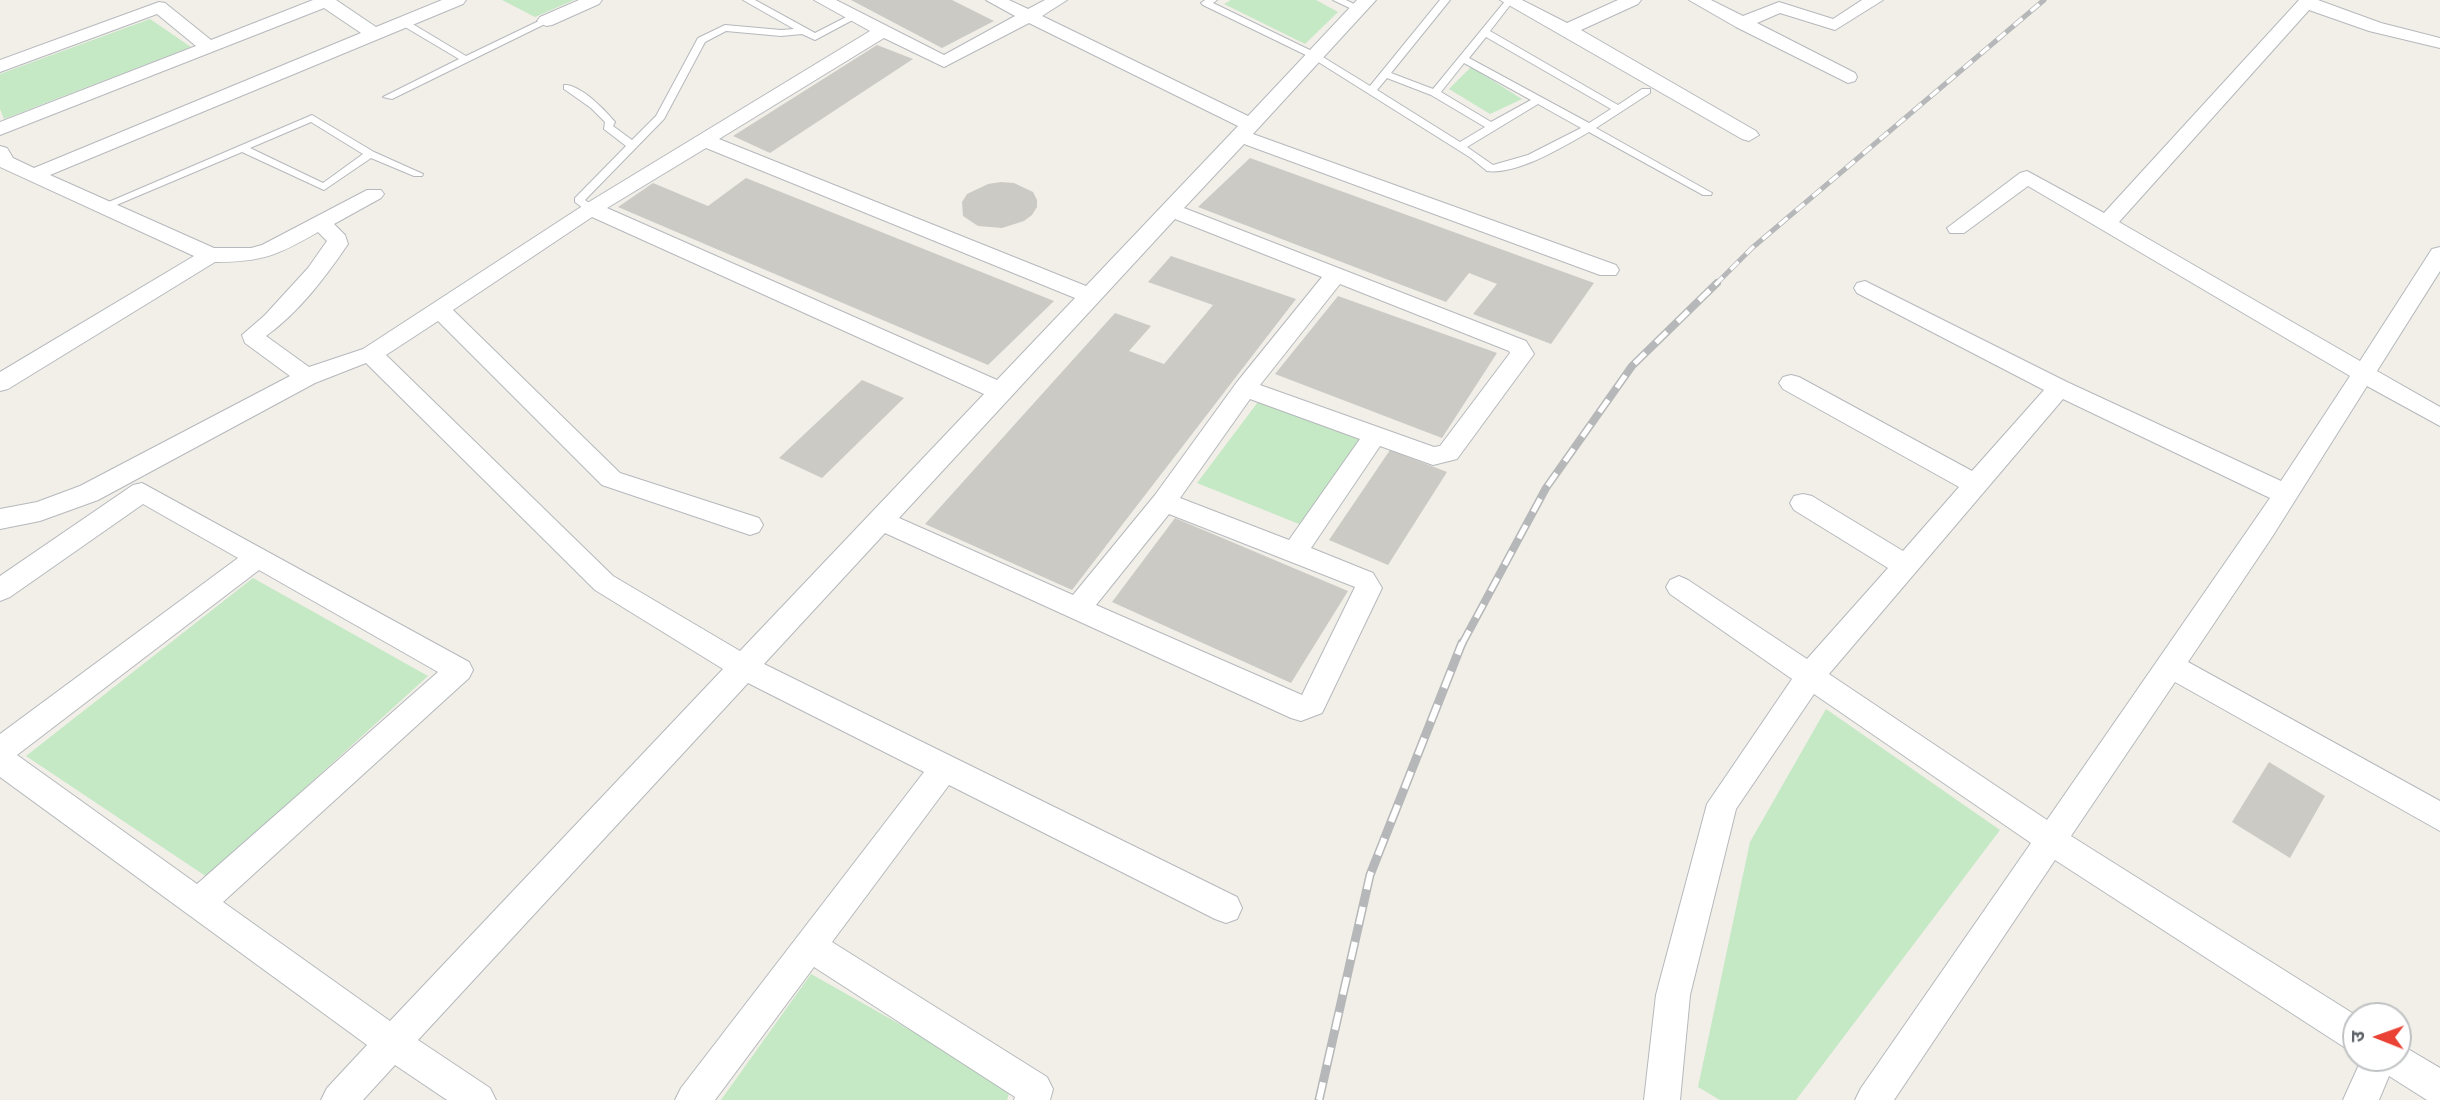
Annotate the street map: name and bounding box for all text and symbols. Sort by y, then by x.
north arrow [2342,1002,2412,1072]
text: उ [2346,1031,2369,1042]

